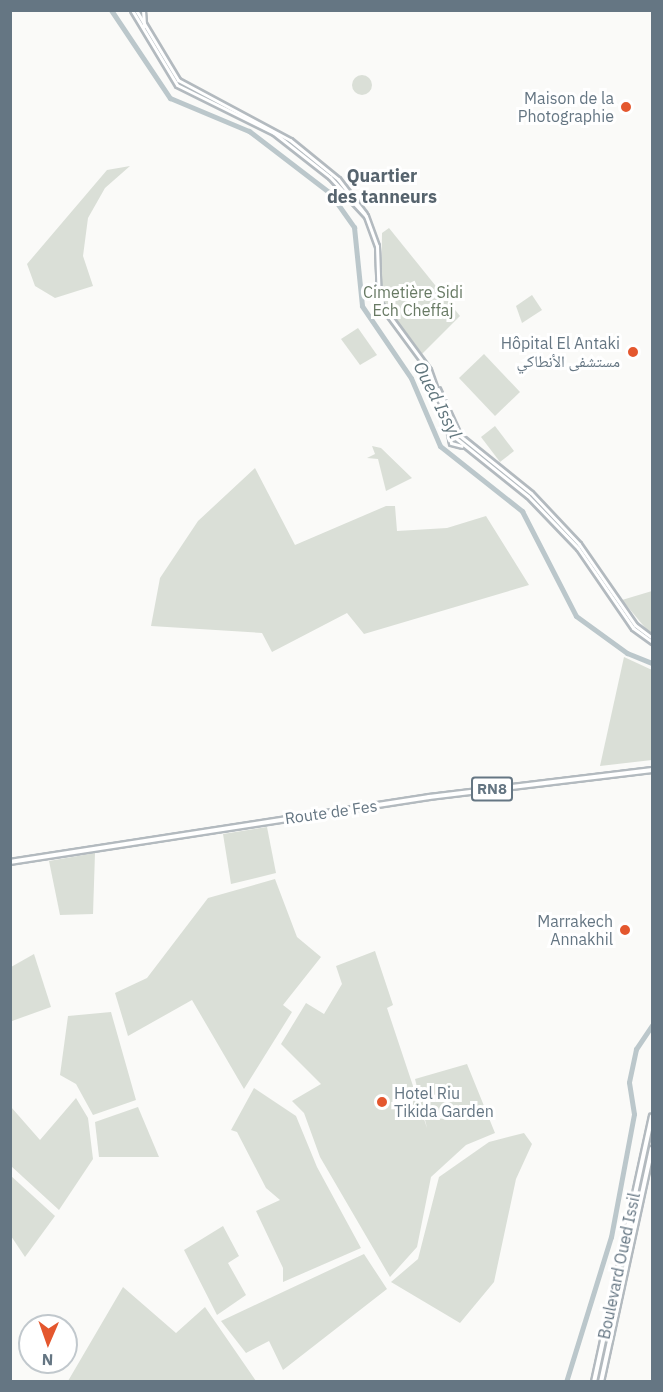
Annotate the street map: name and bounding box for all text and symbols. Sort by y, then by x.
place label: Maison de la Photographie [518,88,614,126]
marker: Maison de la Photographie [619,100,633,114]
district label: Quartier des tanneurs [327,166,437,208]
park label: Cimetière Sidi Ech Cheffaj [363,282,463,320]
place label: Hôpital El Antaki مستشفى الأنطاكي [501,333,620,371]
marker: Hôpital El Antaki مستشفى الأنطاكي [624,343,642,361]
water label: Oued Issyl [408,358,466,442]
road number: RN8 [471,777,513,801]
street label: Route de Fes [284,796,378,828]
place label: Marrakech Annakhil [537,911,613,949]
marker: Marrakech Annakhil [618,923,632,937]
place label: Hotel Riu Tikida Garden [394,1083,494,1121]
marker: Hotel Riu Tikida Garden [375,1095,389,1109]
street label: Boulevard Oued Issil [594,1191,644,1341]
north arrow [18,1314,78,1374]
text: N [41,1350,54,1370]

